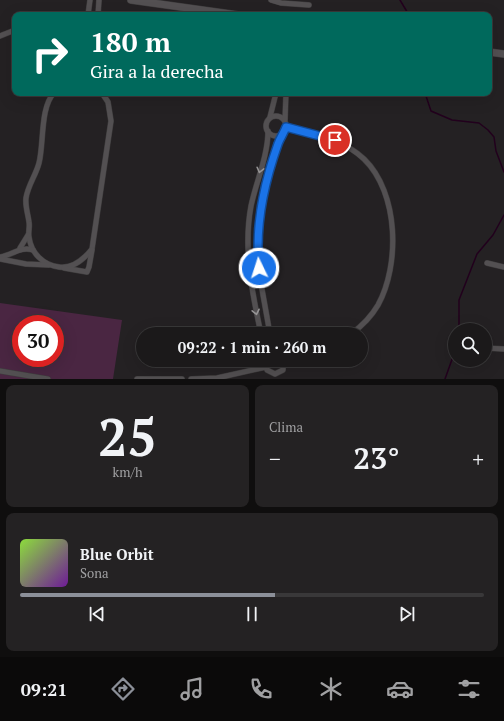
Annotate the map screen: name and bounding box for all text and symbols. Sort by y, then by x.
text: 180 m [90,23,171,60]
icon: right [24,28,76,80]
text: Gira a la derecha [90,59,224,83]
pin [318,123,352,157]
icon: arrive [324,129,346,151]
one-way arrow [257,166,265,173]
position arrow [238,247,280,289]
one-way arrow [251,308,259,315]
speed limit sign: 30 [12,315,64,367]
map controls [448,323,492,367]
button: search [448,323,492,367]
text: 09:22 · 1 min · 260 m [178,337,326,357]
text: 25 [98,402,157,471]
text: Clima [269,418,303,436]
text: 23° [353,438,400,478]
text: − [269,444,281,473]
text: + [472,444,484,473]
text: km/h [112,463,143,481]
text: Blue Orbit [80,544,154,564]
text: Sona [80,564,108,582]
icon: previous [86,603,108,625]
icon: pause [241,603,263,625]
icon: next [396,603,418,625]
icon: directions [109,675,137,703]
icon: music [178,675,206,703]
icon: phone [247,675,275,703]
icon: climate [317,675,345,703]
icon: car [386,675,414,703]
icon: filters [455,675,483,703]
text: 09:21 [21,677,68,701]

